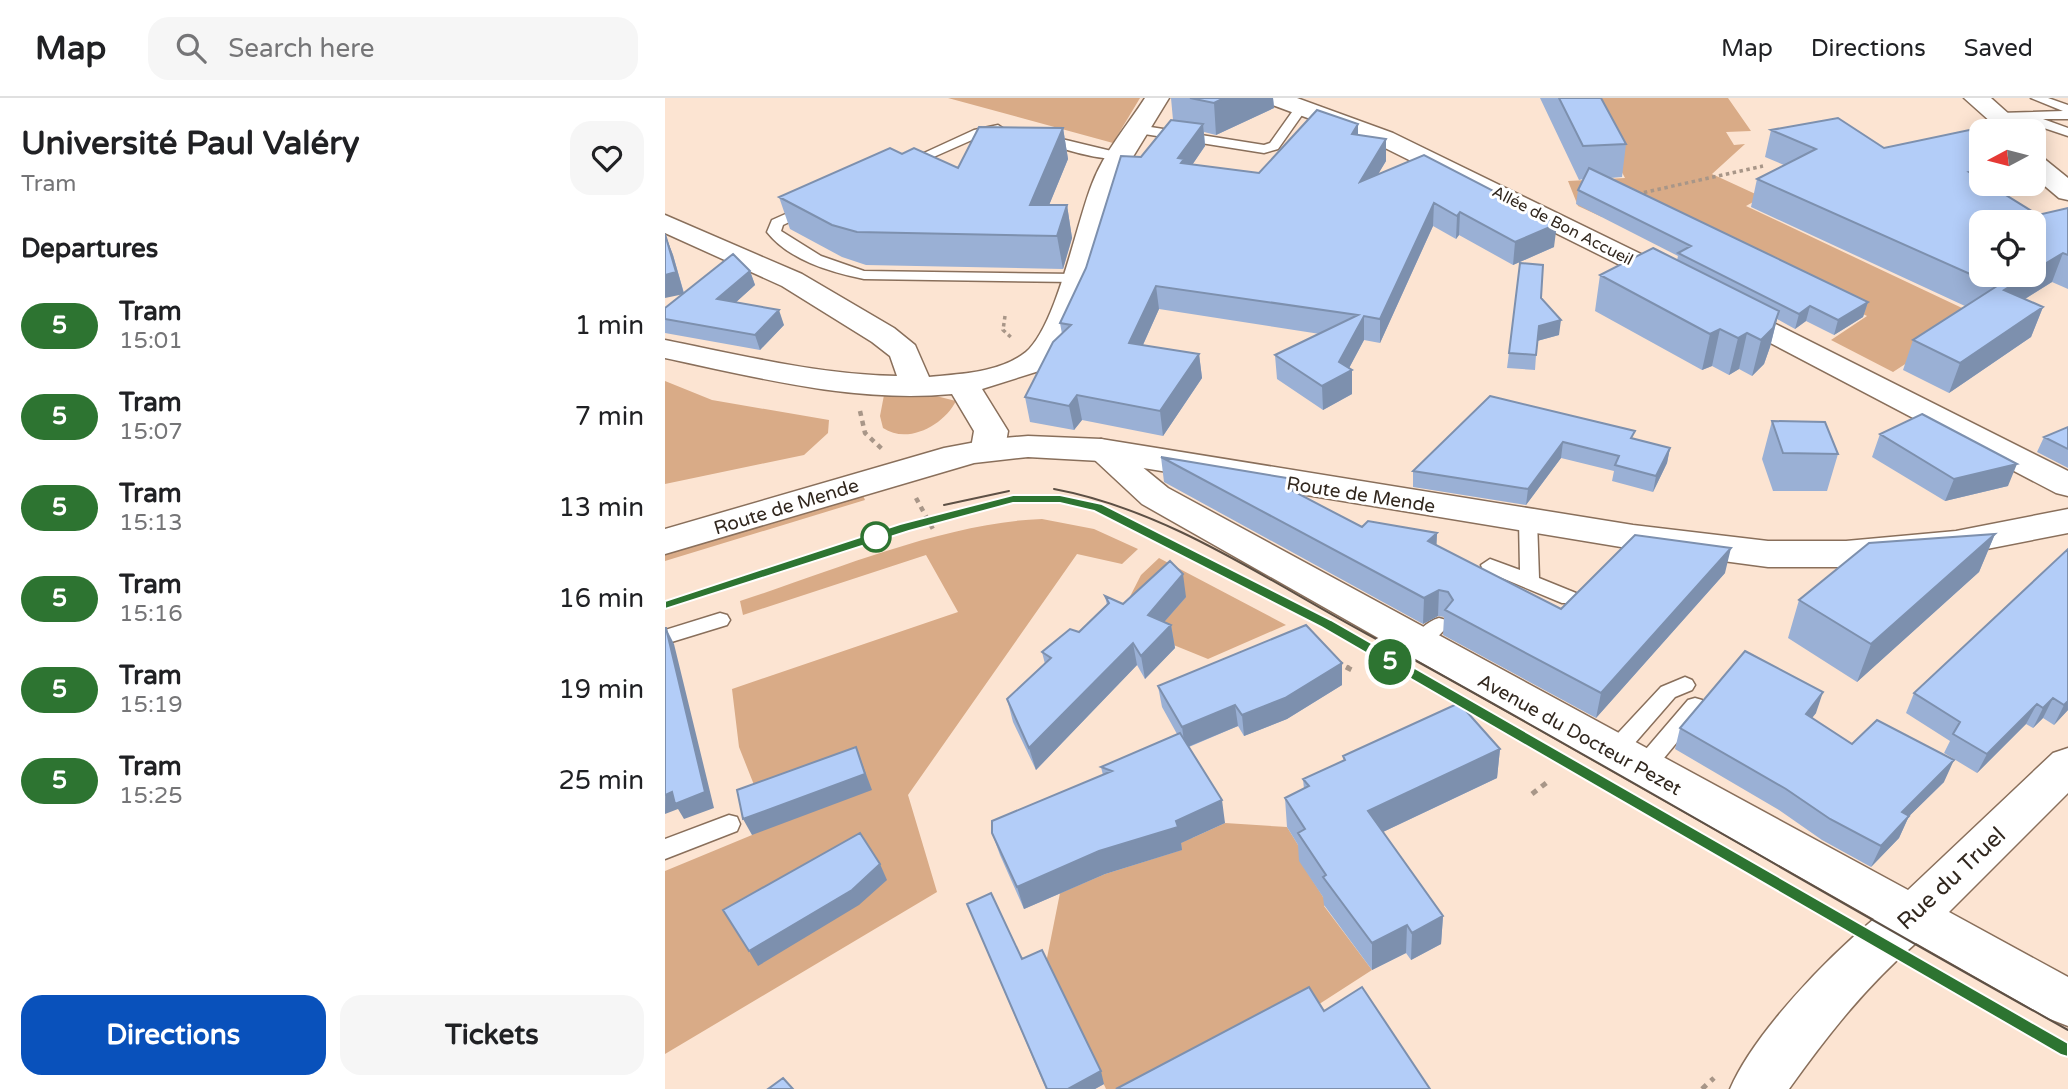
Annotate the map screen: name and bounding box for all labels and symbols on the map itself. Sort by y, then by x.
north arrow [1969,119,2046,196]
street label: Allée de Bon Accueil [1489,182,1636,270]
street label: Route de Mende [1285,472,1437,518]
street label: Route de Mende [711,474,861,539]
unlabelled marker [861,522,891,552]
line badge: 5 [1367,639,1413,685]
street label: Avenue du Docteur Pezet [1474,670,1685,800]
street label: Rue du Truel [1892,821,2012,936]

